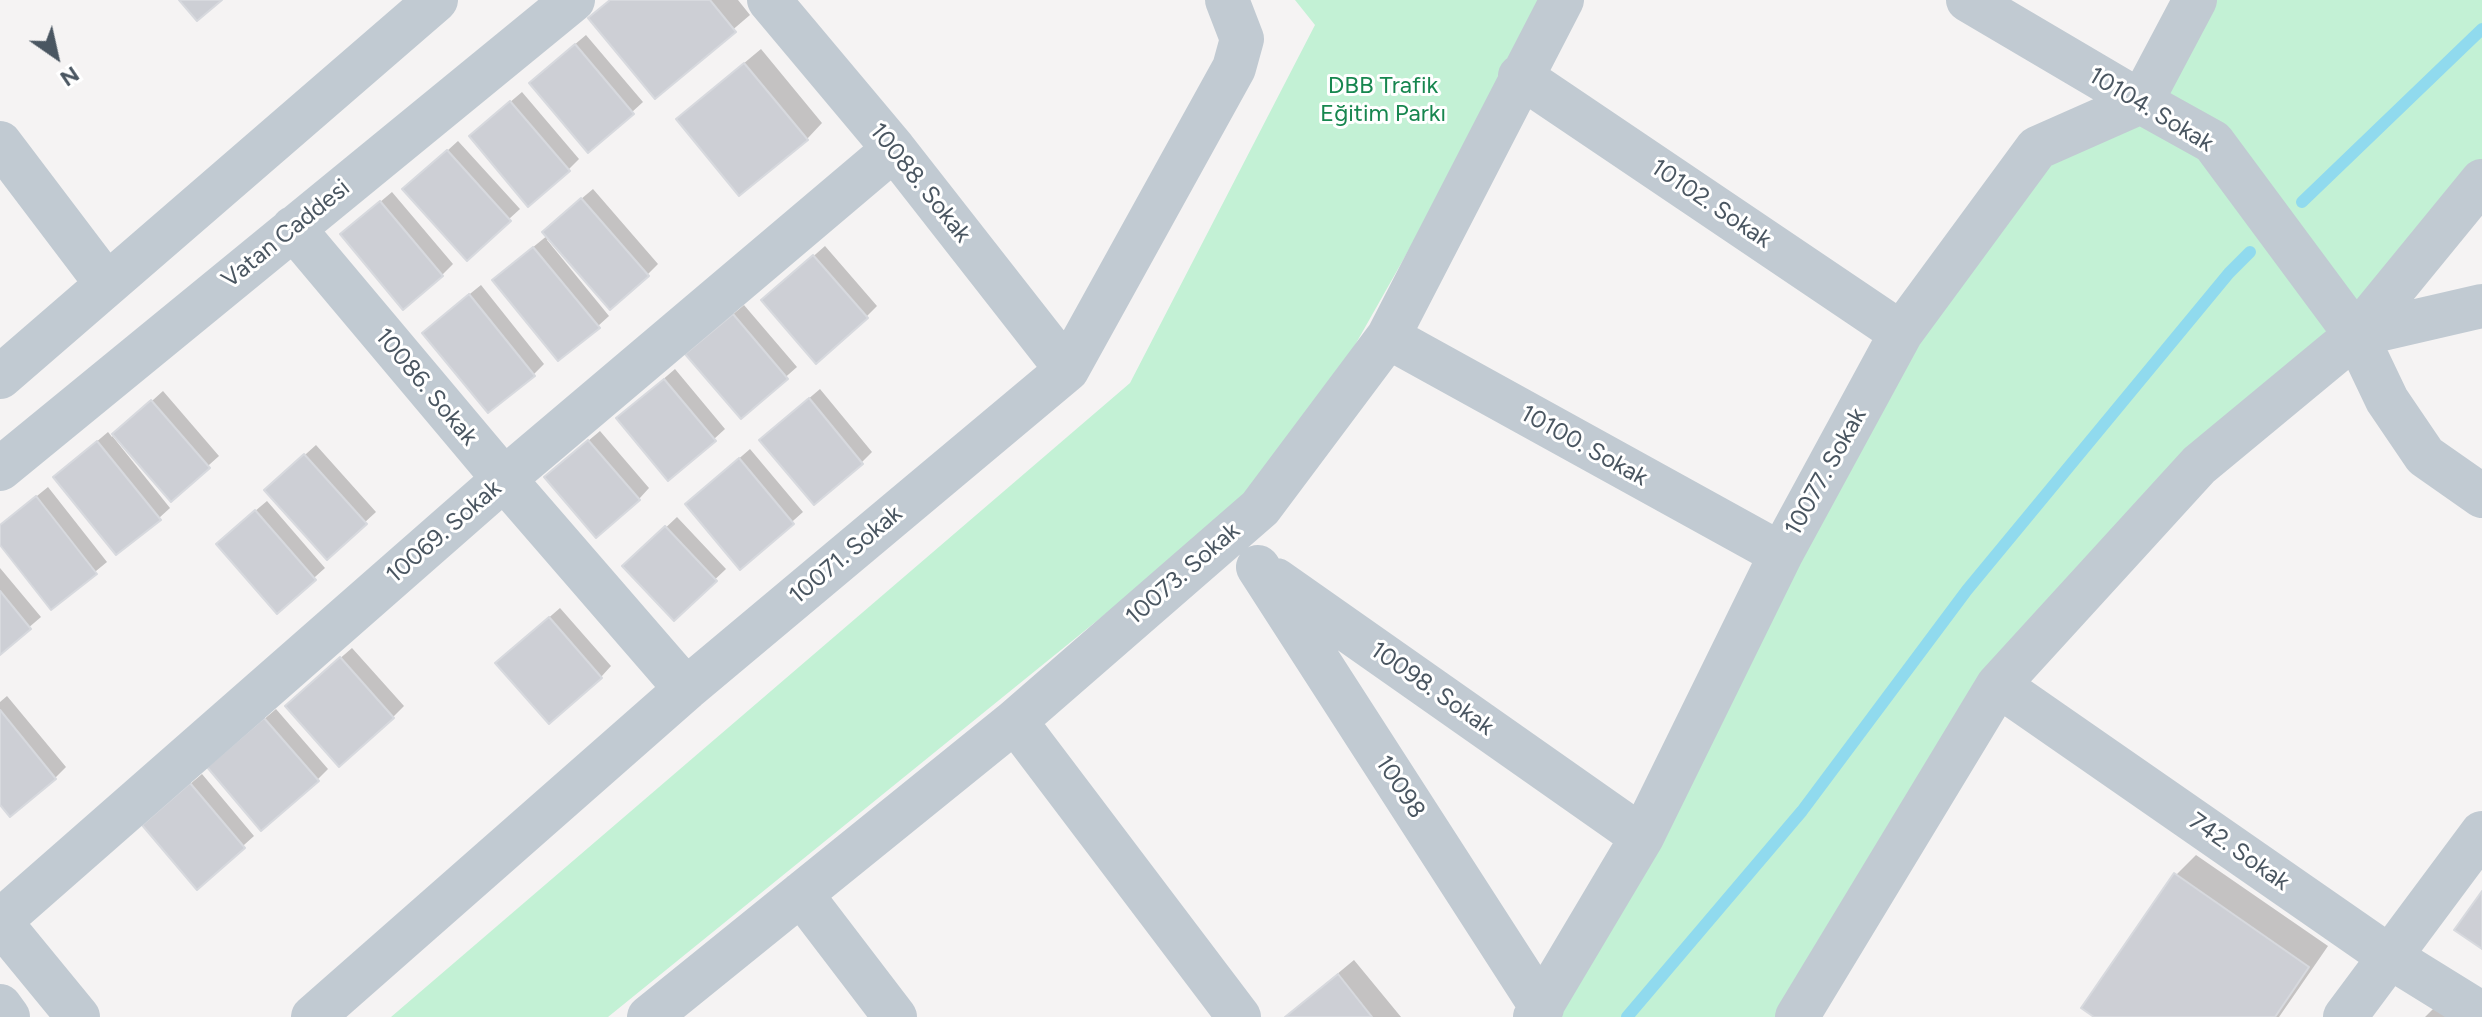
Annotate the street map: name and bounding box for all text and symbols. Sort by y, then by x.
north arrow [16,16,96,96]
text: N [55,60,84,92]
street label: 10104. Sokak [2083,62,2219,158]
park label: DBB Trafik Eğitim Parkı [1320,72,1446,128]
street label: 10088. Sokak [863,118,977,248]
street label: 10102. Sokak [1645,153,1777,255]
street label: Vatan Caddesi [216,174,356,294]
street label: 10086. Sokak [369,323,483,451]
street label: 10100. Sokak [1515,399,1653,493]
street label: 10077. Sokak [1779,403,1873,541]
street label: 10069. Sokak [381,474,507,590]
street label: 10071. Sokak [784,500,908,610]
street label: 10073. Sokak [1120,517,1246,631]
street label: 10098. Sokak [1365,636,1499,742]
street label: 10098 [1369,750,1431,824]
street label: 742. Sokak [2183,807,2295,897]

